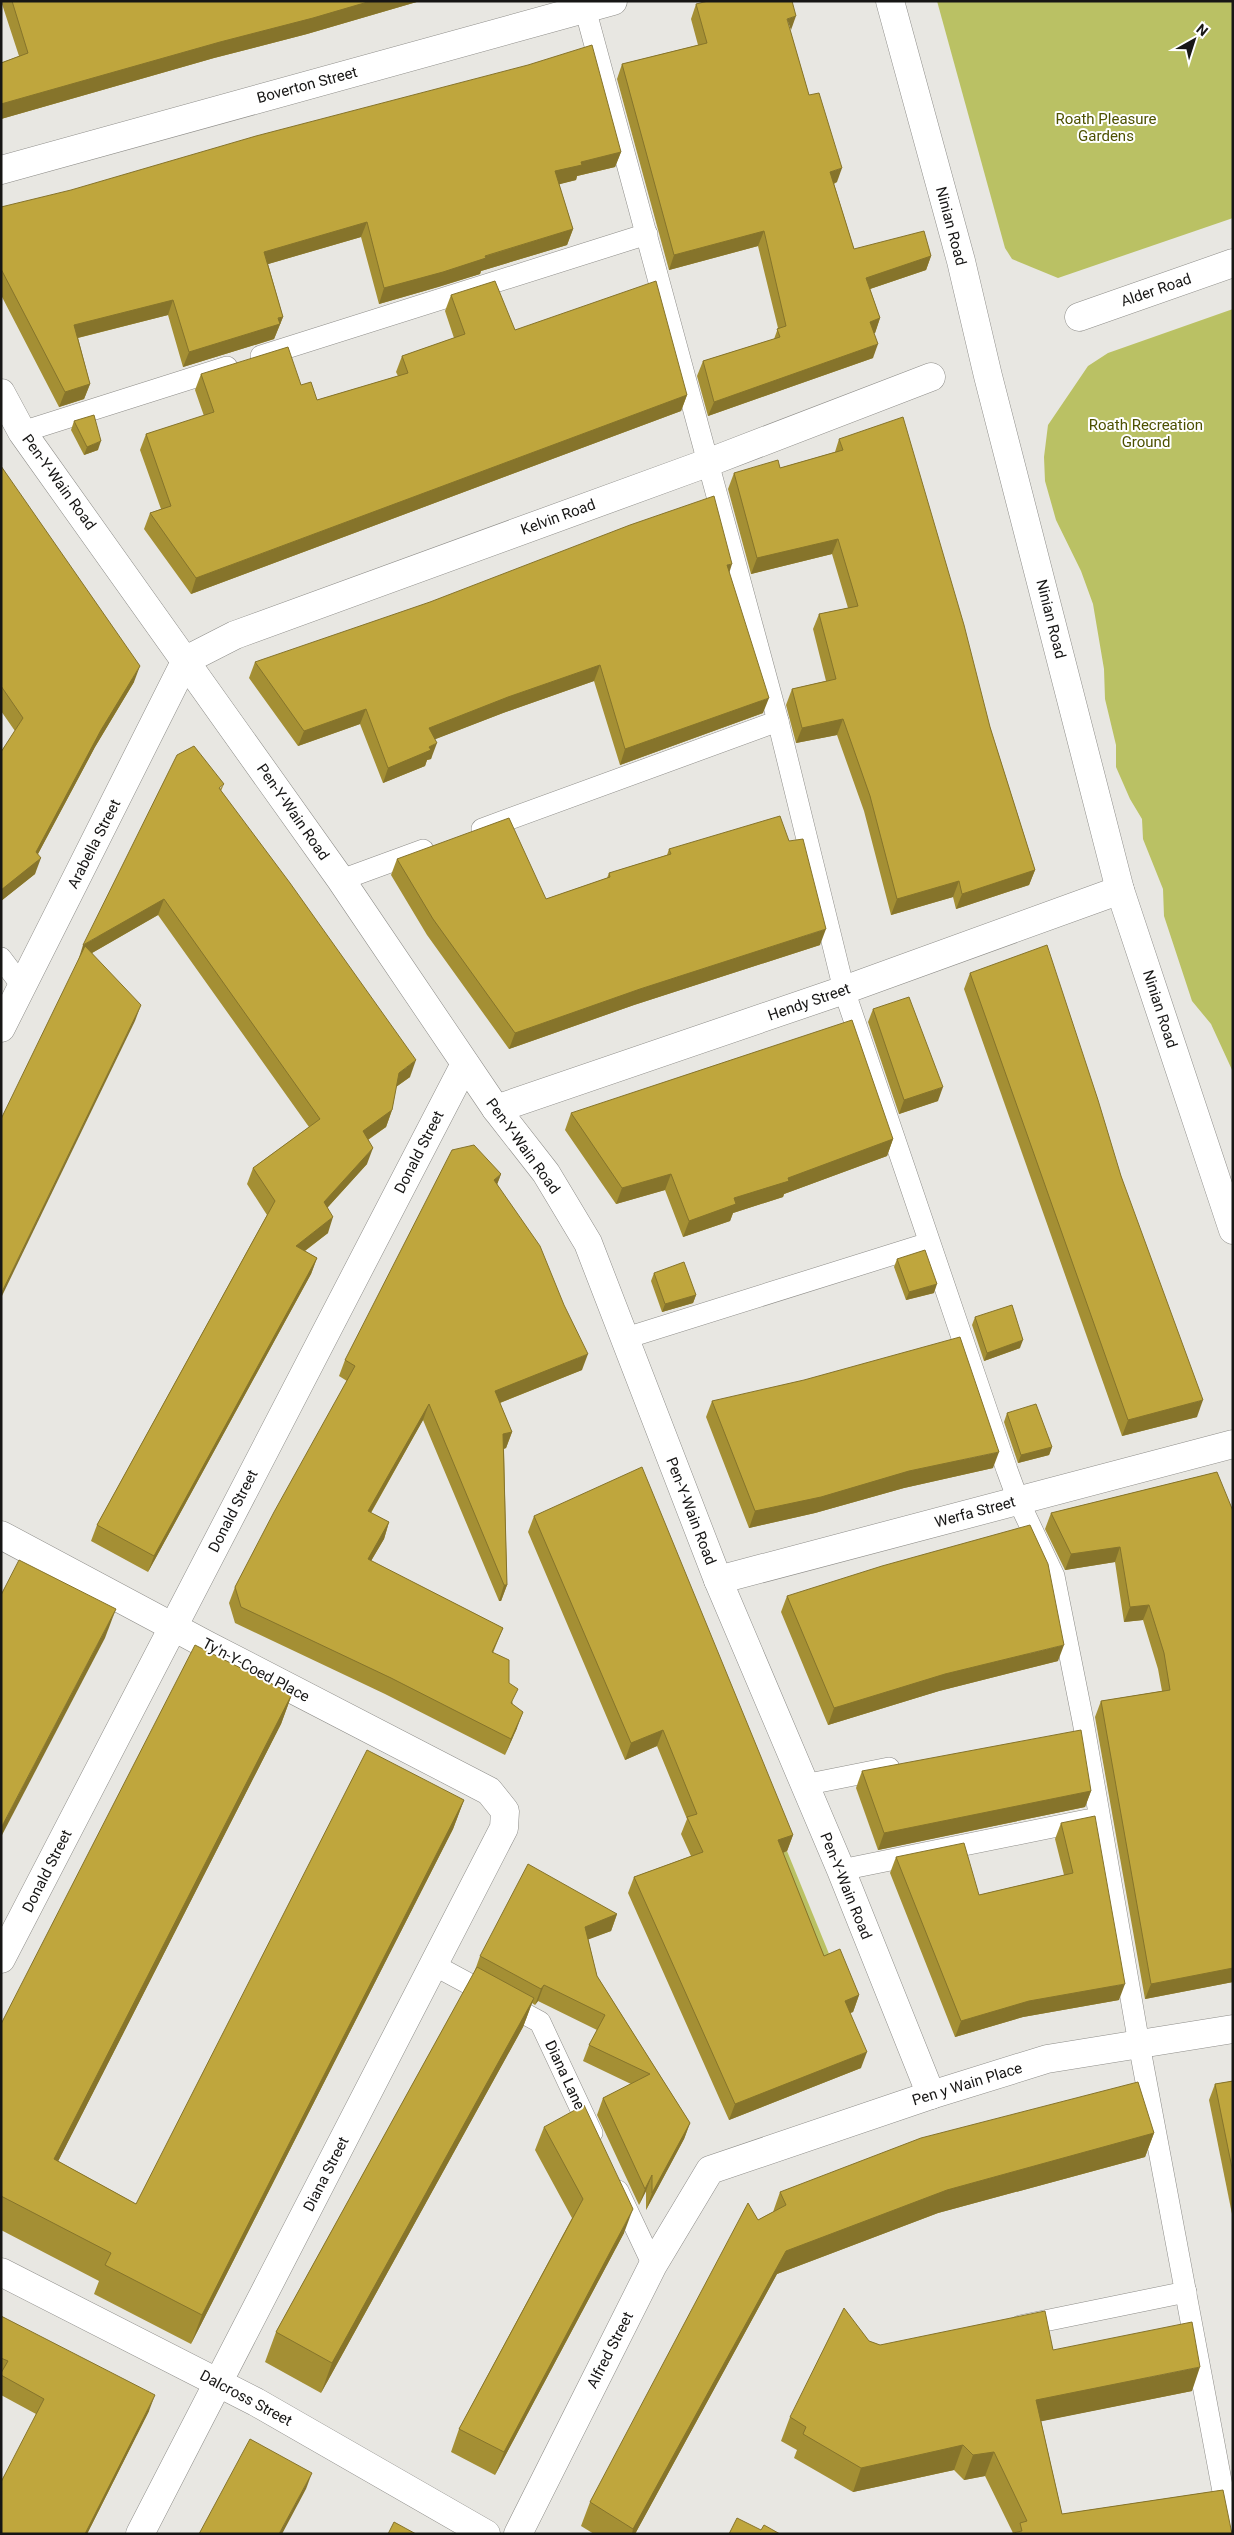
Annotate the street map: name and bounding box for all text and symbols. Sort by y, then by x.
north arrow [1169,15,1219,65]
text: N [1193,21,1211,39]
street label: Boverton Street [255,63,359,107]
park label: Roath Pleasure Gardens [1056,110,1157,145]
street label: Ninian Road [932,185,970,267]
street label: Alder Road [1119,270,1193,310]
park label: Roath Recreation Ground [1089,416,1203,451]
street label: Pen-Y-Wain Road [18,431,100,533]
street label: Kelvin Road [518,495,598,539]
street label: Ninian Road [1032,578,1070,660]
street label: Pen-Y-Wain Road [253,760,333,864]
street label: Arabella Street [64,796,124,892]
street label: Ninian Road [1139,968,1181,1050]
street label: Hendy Street [766,979,853,1024]
street label: Pen-Y-Wain Road [482,1095,564,1197]
street label: Donald Street [390,1108,448,1196]
street label: Pen-Y-Wain Road [662,1455,720,1567]
street label: Donald Street [204,1467,262,1555]
street label: Werfa Street [933,1493,1017,1531]
street label: Ty'n-Y-Coed Place [199,1634,313,1706]
street label: Donald Street [18,1827,76,1915]
street label: Pen-Y-Wain Road [816,1830,876,1942]
street label: Diana Lane [541,2038,589,2113]
street label: Pen y Wain Place [910,2059,1024,2109]
street label: Diana Street [300,2134,353,2214]
street label: Alfred Street [583,2309,637,2391]
street label: Dalcross Street [197,2366,295,2430]

